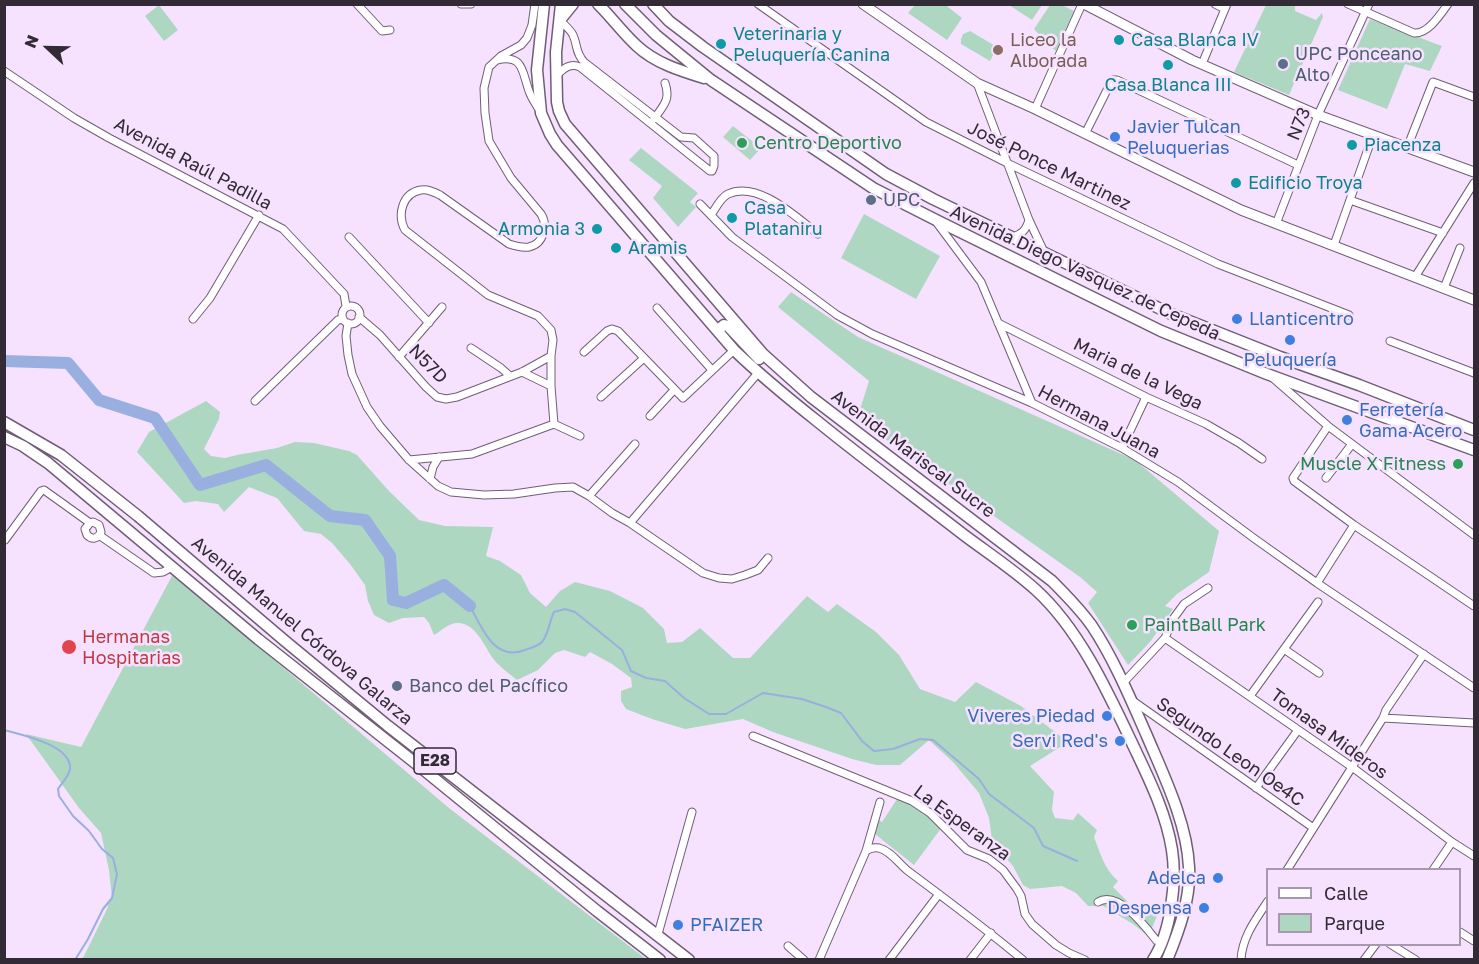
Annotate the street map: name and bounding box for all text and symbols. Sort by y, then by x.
north arrow [18,18,78,78]
place label: Veterinaria y Peluquería Canina [733,23,890,66]
place label: Liceo la Alborada [1010,29,1088,72]
place label: Casa Blanca IV [1131,29,1259,51]
text: N [20,32,43,51]
marker: Casa Blanca IV [1112,33,1126,47]
marker: Veterinaria y Peluquería Canina [714,37,728,51]
marker: Liceo la Alborada [991,43,1005,57]
place label: UPC Ponceano Alto [1295,43,1422,86]
marker: UPC Ponceano Alto [1276,57,1290,71]
marker: Casa Blanca III [1161,58,1175,72]
place label: Casa Blanca III [1104,74,1232,96]
street label: N73 [1283,104,1315,144]
street label: Avenida Raúl Padilla [110,113,276,215]
place label: Javier Tulcan Peluquerias [1127,116,1241,158]
street label: José Ponce Martinez [964,117,1134,215]
marker: Javier Tulcan Peluquerias [1108,130,1122,144]
place label: Centro Deportivo [754,132,902,154]
place label: Piacenza [1364,134,1441,156]
marker: Centro Deportivo [735,136,749,150]
marker: Piacenza [1345,138,1359,152]
place label: Edificio Troya [1248,172,1363,194]
marker: Edificio Troya [1229,176,1243,190]
place label: UPC [883,189,920,211]
marker: UPC [864,193,878,207]
place label: Casa Plataniru [744,197,823,240]
street label: Avenida Diego Vasquez de Cepeda [947,201,1223,345]
marker: Casa Plataniru [725,211,739,225]
place label: Armonia 3 [498,218,585,240]
marker: Armonia 3 [590,222,604,236]
place label: Aramis [628,237,687,259]
marker: Aramis [609,241,623,255]
place label: Llanticentro [1249,308,1354,330]
marker: Llanticentro [1230,312,1244,326]
street label: Maria de la Vega [1070,333,1206,415]
marker: Peluquería [1283,333,1297,347]
street label: N57D [404,340,452,388]
place label: Peluquería [1243,349,1337,371]
street label: Hermana Juana [1034,381,1164,463]
street label: Avenida Mariscal Sucre [827,385,999,523]
place label: Ferretería Gama Acero [1359,399,1462,442]
marker: Ferretería Gama Acero [1340,413,1354,427]
place label: Muscle X Fitness [1300,453,1446,475]
marker: Muscle X Fitness [1451,457,1465,471]
street label: Avenida Manuel Córdova Galarza [187,532,417,730]
place label: PaintBall Park [1144,614,1266,636]
marker: PaintBall Park [1125,618,1139,632]
place label: Hermanas Hospitarias [82,626,181,668]
marker: Hermanas Hospitarias [60,638,78,656]
place label: Banco del Pacífico [409,675,568,697]
marker: Banco del Pacífico [390,679,404,693]
street label: Tomasa Mideros [1266,684,1392,784]
street label: Segundo Leon Oe4C [1152,693,1308,811]
place label: Viveres Piedad [967,705,1095,727]
marker: Viveres Piedad [1100,709,1114,723]
place label: Servi Red's [1012,730,1108,752]
marker: Servi Red's [1113,734,1127,748]
road number: E28 [414,748,456,774]
street label: La Esperanza [909,781,1015,865]
place label: Adelca [1147,867,1206,889]
legend [1266,868,1461,946]
marker: Adelca [1211,871,1225,885]
text: Calle [1324,882,1368,904]
place label: Despensa [1107,897,1192,919]
marker: Despensa [1197,901,1211,915]
text: Parque [1324,912,1385,934]
place label: PFAIZER [690,914,763,936]
marker: PFAIZER [671,918,685,932]

